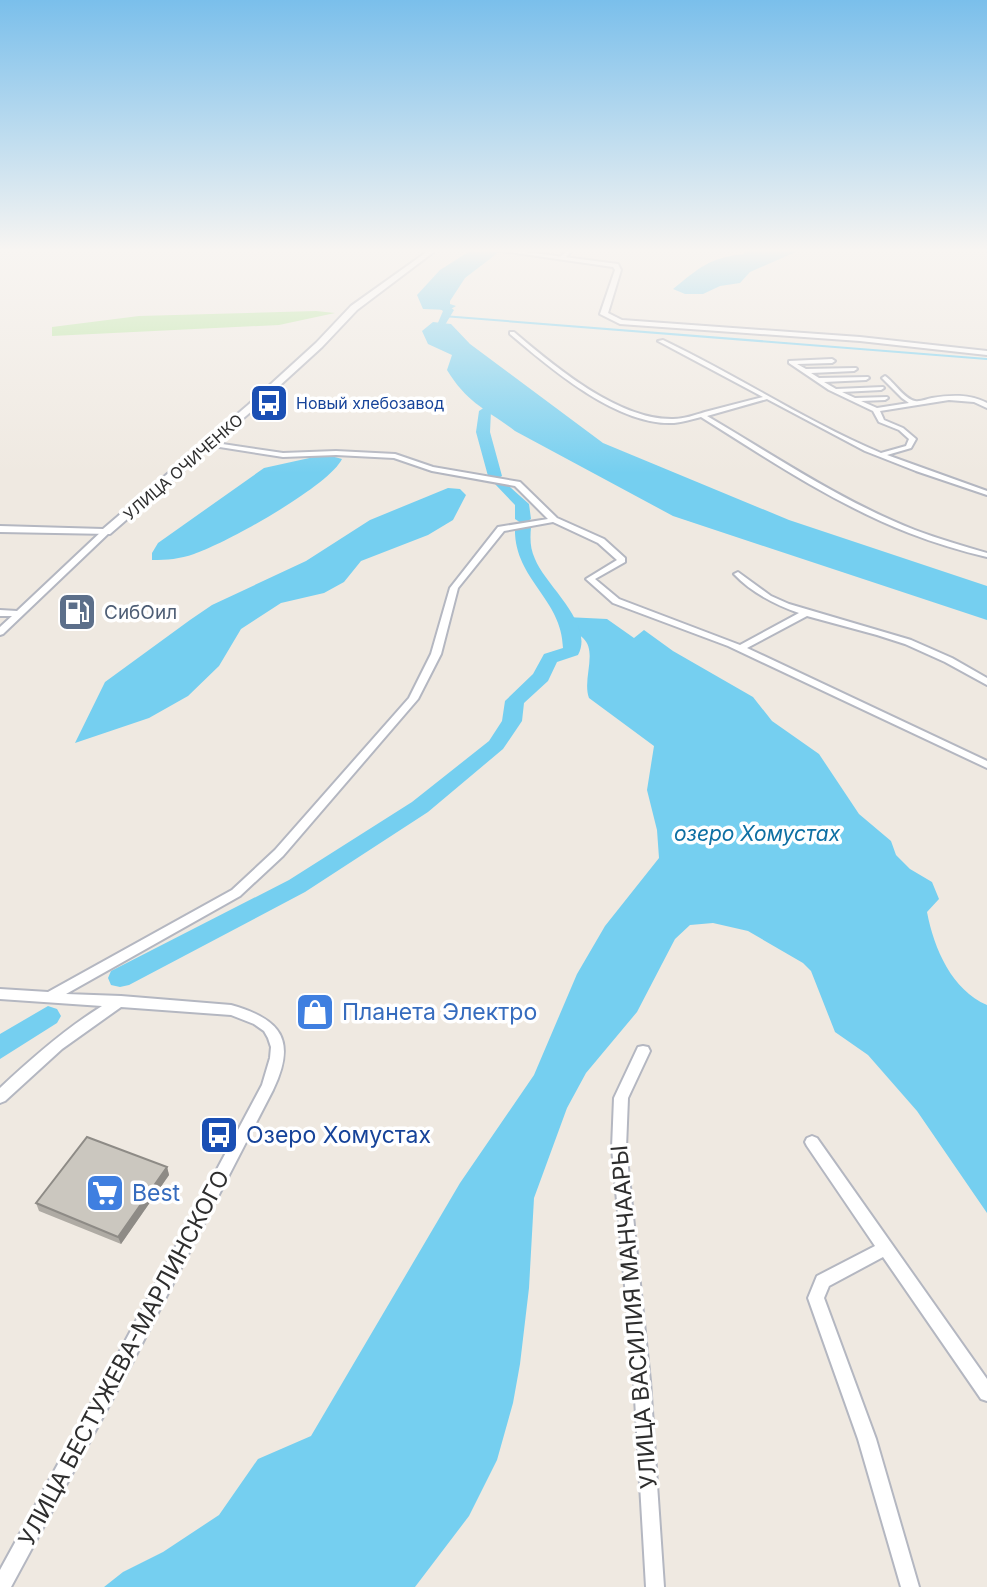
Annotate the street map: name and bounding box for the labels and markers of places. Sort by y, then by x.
bus stop icon: Новый хлебозавод [248,382,290,424]
place label: Новый хлебозавод [296,393,444,413]
fuel station icon: СибОил [56,591,98,633]
place label: СибОил [104,601,177,624]
shop icon: Планета Электро [294,991,336,1033]
place label: Планета Электро [342,998,537,1026]
bus stop icon: Озеро Хомустах [198,1114,240,1156]
place label: Озеро Хомустах [246,1121,431,1149]
supermarket icon: Best [84,1172,126,1214]
place label: Best [132,1179,181,1207]

